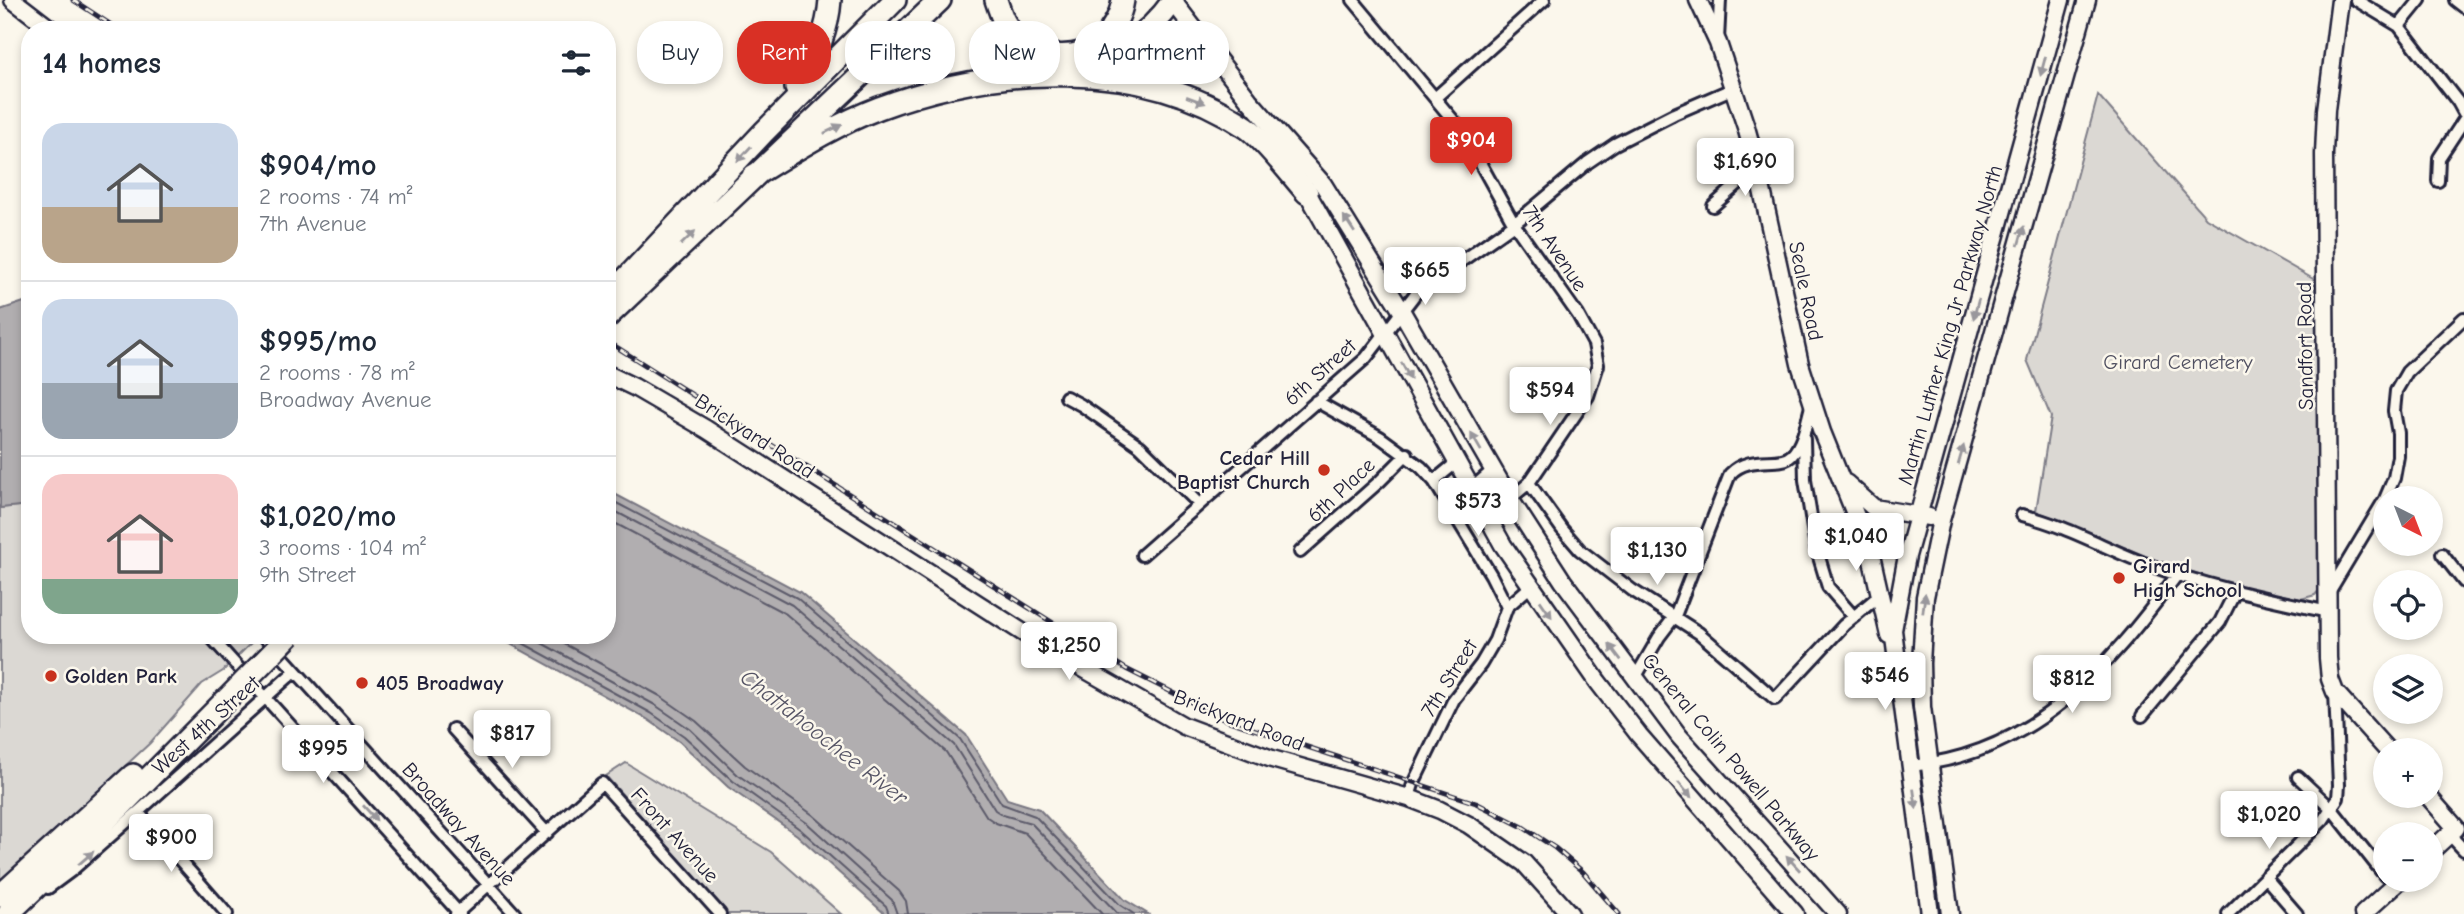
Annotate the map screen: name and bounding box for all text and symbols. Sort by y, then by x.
chip: Buy [637,21,723,84]
chip: Rent [737,21,831,84]
chip: Filters [845,21,955,84]
chip: New [969,21,1060,84]
chip: Apartment [1074,21,1229,84]
icon: filters [557,44,595,82]
text: 14 homes [42,46,161,81]
one-way arrow [2037,55,2048,77]
one-way arrow [1185,95,1206,106]
pin: $904 [1430,118,1512,177]
one-way arrow [823,123,843,135]
text: $904 [1446,126,1496,153]
pin: $1,690 [1688,138,1802,198]
one-way arrow [736,145,752,162]
text: $1,690 [1713,147,1777,174]
text: $904/mo [259,148,377,183]
icon: home [98,151,182,235]
street label: Martin Luther King Jr Parkway North [1893,162,2007,488]
text: 2 rooms · 74 m² [259,183,412,210]
street label: 7th Avenue [1518,201,1592,295]
text: 7th Avenue [259,210,367,237]
one-way arrow [1342,215,1356,233]
one-way arrow [2016,224,2027,246]
one-way arrow [679,231,696,247]
street label: Seale Road [1784,239,1828,343]
pin: $665 [1384,247,1466,307]
text: $665 [1400,256,1450,283]
street label: Sandfort Road [2292,282,2318,410]
one-way arrow [1970,298,1981,320]
text: $995/mo [259,324,377,359]
icon: home [98,327,182,411]
street label: 6th Street [1279,333,1362,410]
park label: Girard Cemetery [2103,350,2253,374]
text: 2 rooms · 78 m² [259,359,415,386]
one-way arrow [1400,362,1412,381]
pin: $594 [1509,368,1591,427]
text: $594 [1526,376,1574,403]
text: Broadway Avenue [259,386,431,413]
street label: Brickyard Road [691,388,819,484]
one-way arrow [1470,432,1482,451]
one-way arrow [1956,444,1967,466]
place label: Cedar Hill Baptist Church [1177,446,1310,494]
street label: 6th Place [1302,453,1380,527]
marker: Cedar Hill Baptist Church [1316,462,1332,478]
pin: $573 [1437,478,1519,538]
north arrow [2373,486,2443,556]
map controls [2373,486,2443,892]
text: $573 [1454,487,1502,514]
text: $1,020/mo [259,499,396,534]
icon: home [98,502,182,586]
pin: $1,040 [1799,514,1913,573]
text: $1,040 [1824,522,1888,549]
pin: $1,130 [1600,528,1714,587]
text: 3 rooms · 104 m² [259,534,426,561]
text: $1,130 [1627,536,1687,563]
place label: Girard High School [2133,554,2242,602]
text: 9th Street [259,561,355,588]
marker: Girard High School [2111,570,2127,586]
button: locate [2373,570,2443,640]
one-way arrow [1919,592,1930,614]
one-way arrow [1539,600,1553,618]
pin: $1,250 [1012,622,1126,682]
text: $1,250 [1037,631,1101,658]
street label: 7th Street [1416,634,1483,721]
one-way arrow [1608,643,1622,661]
street label: General Colin Powell Parkway [1637,648,1825,866]
pin: $546 [1844,652,1926,712]
button: layers [2373,654,2443,724]
pin: $812 [2031,656,2113,715]
text: $546 [1861,661,1909,688]
water label: Chattahoochee River [735,663,914,811]
place label: Golden Park [65,664,178,688]
text: $812 [2049,664,2095,691]
marker: Golden Park [43,668,59,684]
street label: West 4th Street [147,670,265,779]
place label: 405 Broadway [376,671,504,695]
marker: 405 Broadway [354,675,370,691]
street label: Brickyard Road [1171,684,1307,756]
pin: $817 [471,710,553,770]
text: $817 [489,719,535,746]
pin: $995 [282,726,364,785]
text: $995 [298,734,348,761]
button: + [2373,738,2443,808]
street label: Broadway Avenue [397,757,521,891]
one-way arrow [1677,781,1693,799]
street label: Front Avenue [626,782,724,888]
one-way arrow [1909,788,1920,810]
pin: $1,020 [2212,792,2326,851]
text: $1,020 [2236,800,2302,827]
one-way arrow [361,804,377,821]
pin: $900 [130,814,212,874]
button: − [2373,822,2443,892]
text: $900 [145,823,197,850]
one-way arrow [77,850,95,866]
one-way arrow [1785,854,1801,872]

